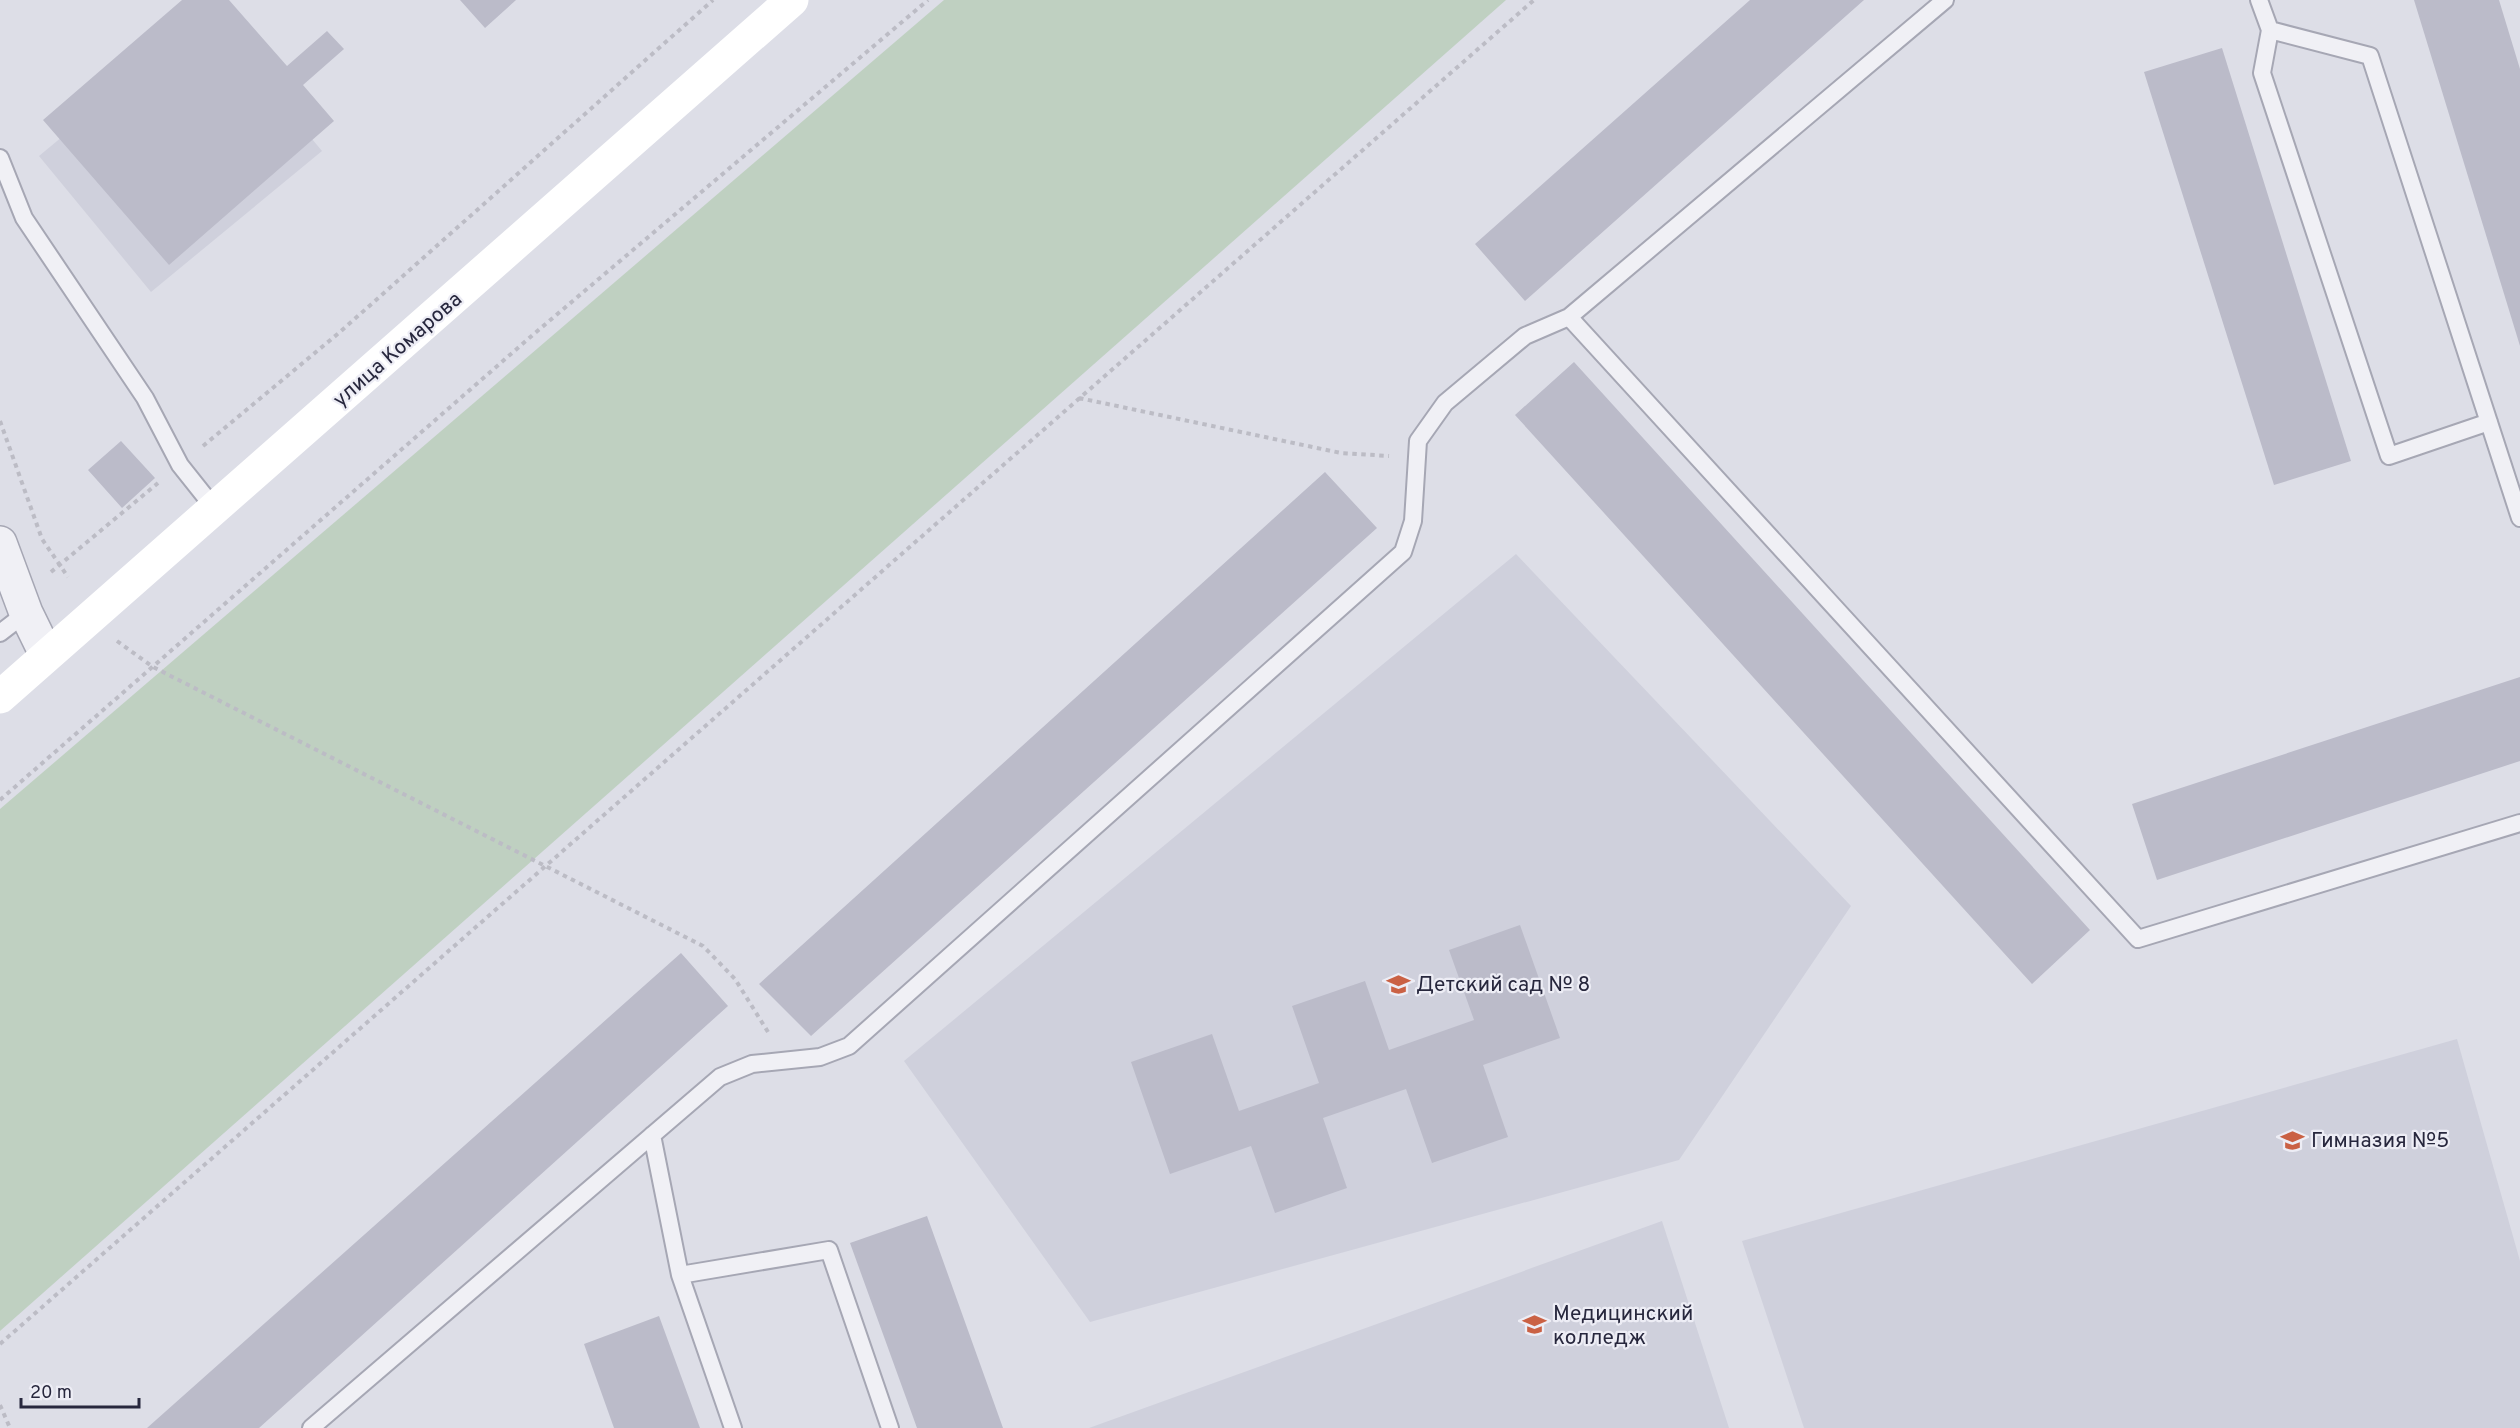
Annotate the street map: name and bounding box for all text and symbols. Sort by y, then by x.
street label: улица Комарова [328,287,468,414]
school or university icon: Детский сад № 8 [1385,971,1411,997]
place label: Детский сад № 8 [1416,972,1590,999]
school or university icon: Гимназия №5 [2280,1127,2306,1153]
place label: Гимназия №5 [2311,1128,2449,1155]
place label: Медицинский колледж [1553,1301,1693,1352]
school or university icon: Медицинский колледж [1522,1312,1548,1338]
scale bar [21,1371,140,1409]
text: 20 m [30,1382,72,1405]

